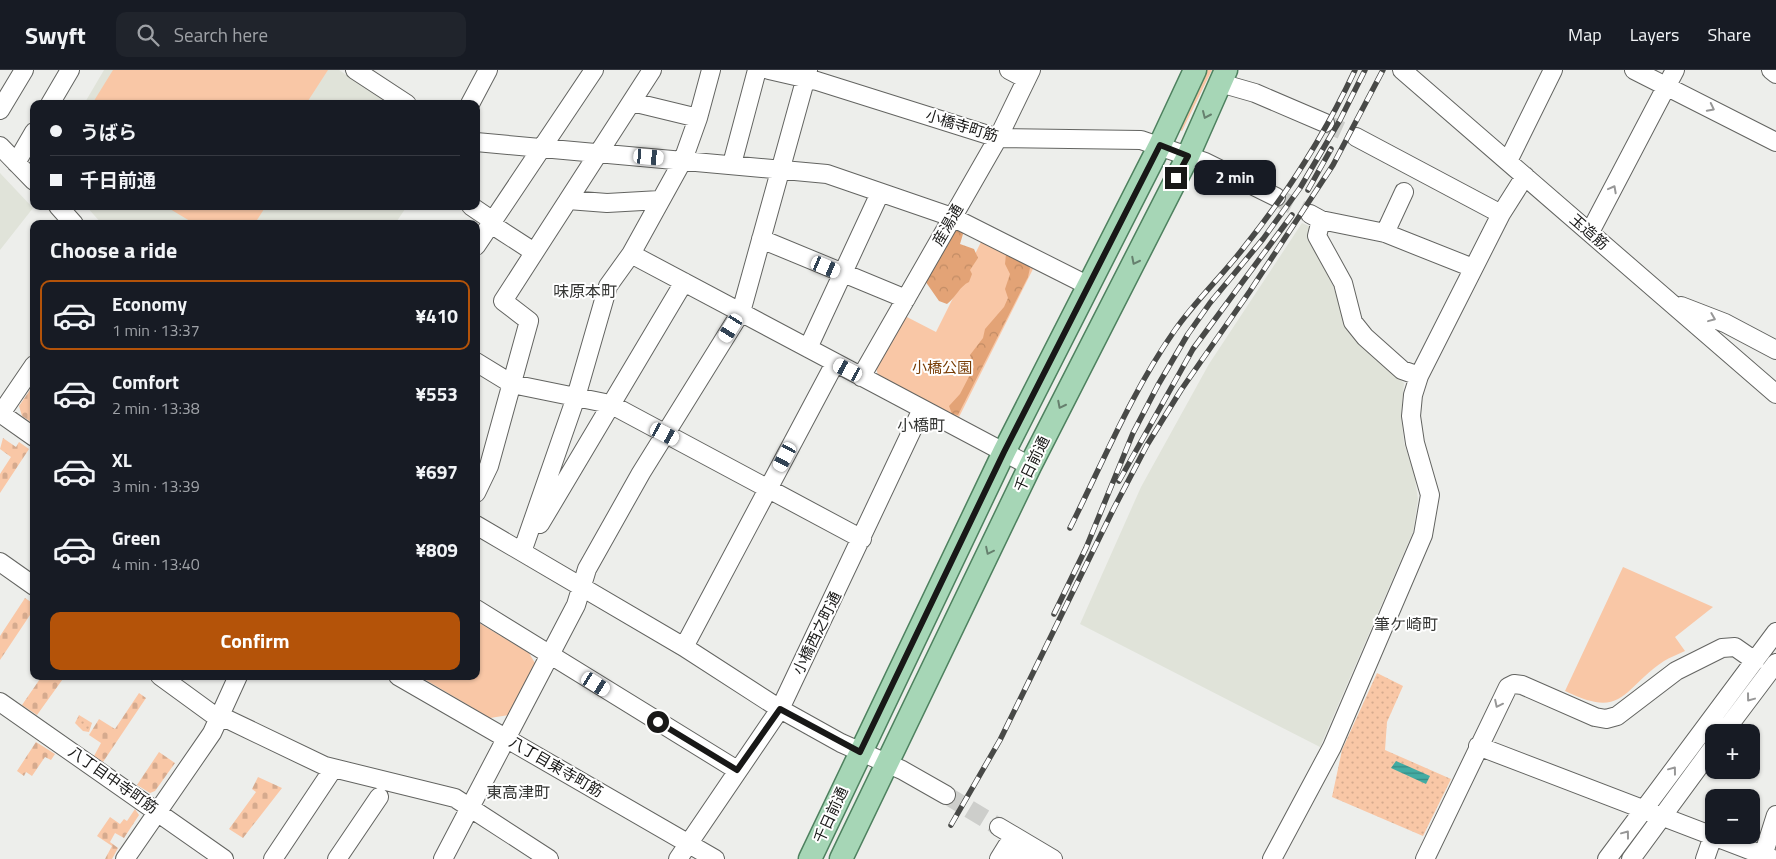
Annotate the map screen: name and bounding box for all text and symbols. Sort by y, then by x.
search box [116,12,466,57]
text: Swyft [25,17,86,53]
text: Search here [174,20,268,49]
icon: search [134,21,162,49]
text: Map [1568,21,1602,48]
text: Layers [1630,21,1679,48]
text: Share [1707,21,1751,48]
one-way arrow [1706,102,1715,112]
street label: 小橋寺町筋 [923,104,1001,147]
one-way arrow [1202,110,1213,119]
text: うばら [80,117,137,146]
car [633,148,664,166]
callout: 2 min [1194,160,1276,196]
text: 千日前通 [80,165,156,194]
text: 2 min [1216,165,1254,189]
route end [1165,167,1187,189]
one-way arrow [1607,185,1617,194]
street label: 産湯通 [926,200,969,250]
street label: 玉造筋 [1565,208,1614,255]
text: Choose a ride [50,233,177,267]
car [809,254,842,280]
one-way arrow [1131,255,1141,264]
district label: 味原本町 [553,279,617,303]
text: Economy [112,289,187,318]
icon: car [52,293,97,338]
text: ¥410 [415,301,458,330]
car [716,311,745,345]
one-way arrow [1707,312,1716,322]
text: 1 min · 13:37 [112,318,200,342]
car [831,356,864,384]
park label: 小橋公園 [912,356,972,379]
text: Comfort [112,367,179,396]
icon: car [52,371,97,416]
text: ¥553 [415,379,458,408]
text: 2 min · 13:38 [112,396,200,420]
one-way arrow [1057,400,1067,409]
district label: 小橋町 [897,413,945,437]
car [648,420,681,448]
street label: 千日前通 [1008,432,1055,496]
car [771,440,798,474]
text: XL [112,445,132,474]
icon: car [52,449,97,494]
text: ¥697 [415,457,458,486]
text: 3 min · 13:39 [112,474,200,498]
text: Green [112,523,161,552]
icon: car [52,527,97,572]
text: ¥809 [415,535,458,564]
one-way arrow [985,546,995,555]
text: 4 min · 13:40 [112,552,200,576]
street label: 小橋西之町通 [786,587,847,678]
button: Confirm [50,612,460,670]
district label: 筆ケ崎町 [1374,612,1438,636]
car [579,670,612,698]
one-way arrow [1747,692,1756,702]
one-way arrow [1494,699,1504,708]
route start [647,711,669,733]
map controls [1705,724,1760,844]
button: + [1705,724,1760,779]
street label: 八丁目東寺町筋 [505,730,607,803]
street label: 八丁目中寺町筋 [64,740,163,819]
one-way arrow [1667,766,1676,776]
district label: 東高津町 [486,780,550,804]
street label: 千日前通 [807,783,854,847]
button: − [1705,789,1760,844]
one-way arrow [1620,831,1628,840]

